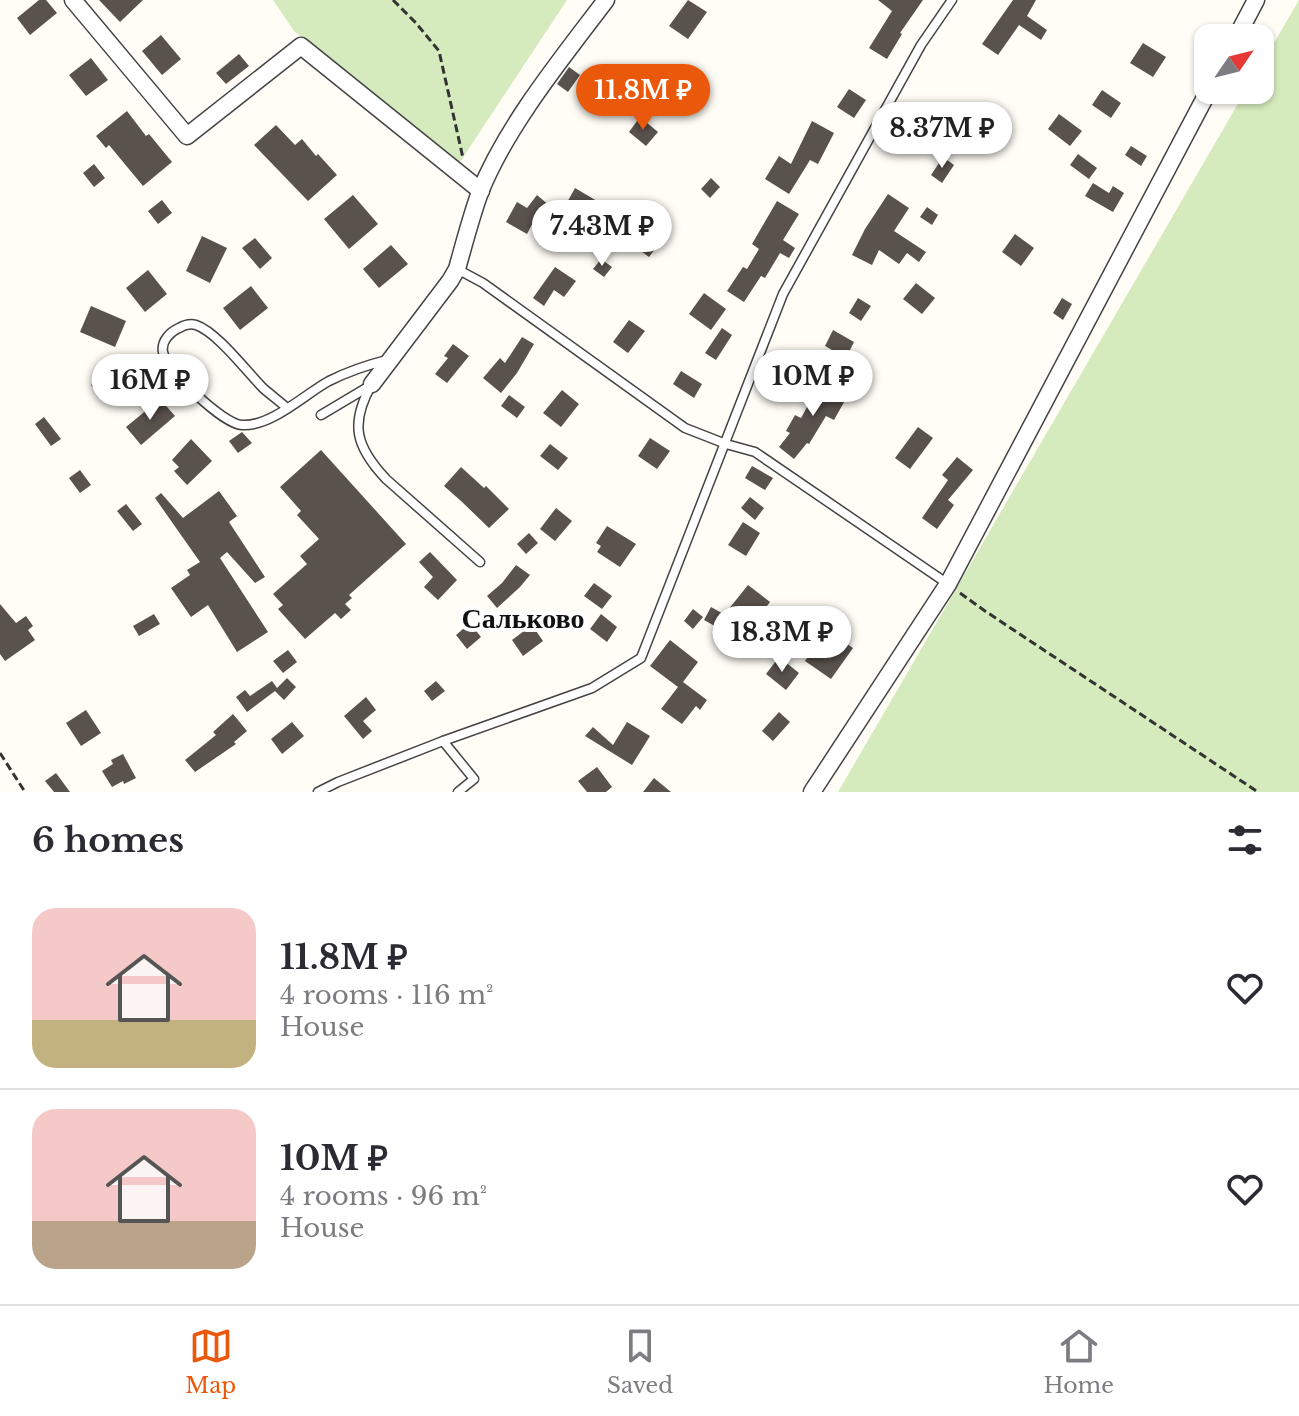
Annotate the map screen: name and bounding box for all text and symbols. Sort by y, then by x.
north arrow [1194,24,1274,104]
map controls [1194,24,1274,104]
pin: 11.8M ₽ [569,64,717,132]
text: 11.8M ₽ [594,74,692,106]
pin: 8.37M ₽ [868,102,1016,170]
text: 8.37M ₽ [889,112,995,144]
pin: 7.43M ₽ [528,200,676,268]
text: 7.43M ₽ [550,210,654,242]
pin: 10M ₽ [757,350,869,418]
pin: 16M ₽ [94,354,206,422]
text: 10M ₽ [772,360,854,392]
text: 16M ₽ [110,364,190,396]
district label: Сальково [462,601,584,636]
pin: 18.3M ₽ [708,606,856,674]
text: 18.3M ₽ [731,616,834,648]
icon: filters [1223,818,1267,862]
text: 6 homes [32,819,184,861]
text: 11.8M ₽ [280,936,408,978]
icon: home [96,940,192,1036]
icon: heart [1223,966,1267,1010]
text: 4 rooms · 116 m² [280,979,494,1011]
text: House [280,1011,364,1043]
text: 10M ₽ [280,1137,388,1179]
icon: home [96,1141,192,1237]
icon: heart [1223,1167,1267,1211]
text: 4 rooms · 96 m² [280,1180,487,1212]
text: House [280,1212,364,1244]
tab: Map [185,1324,236,1399]
tab: Saved [607,1324,673,1399]
tab: Home [1043,1324,1114,1399]

